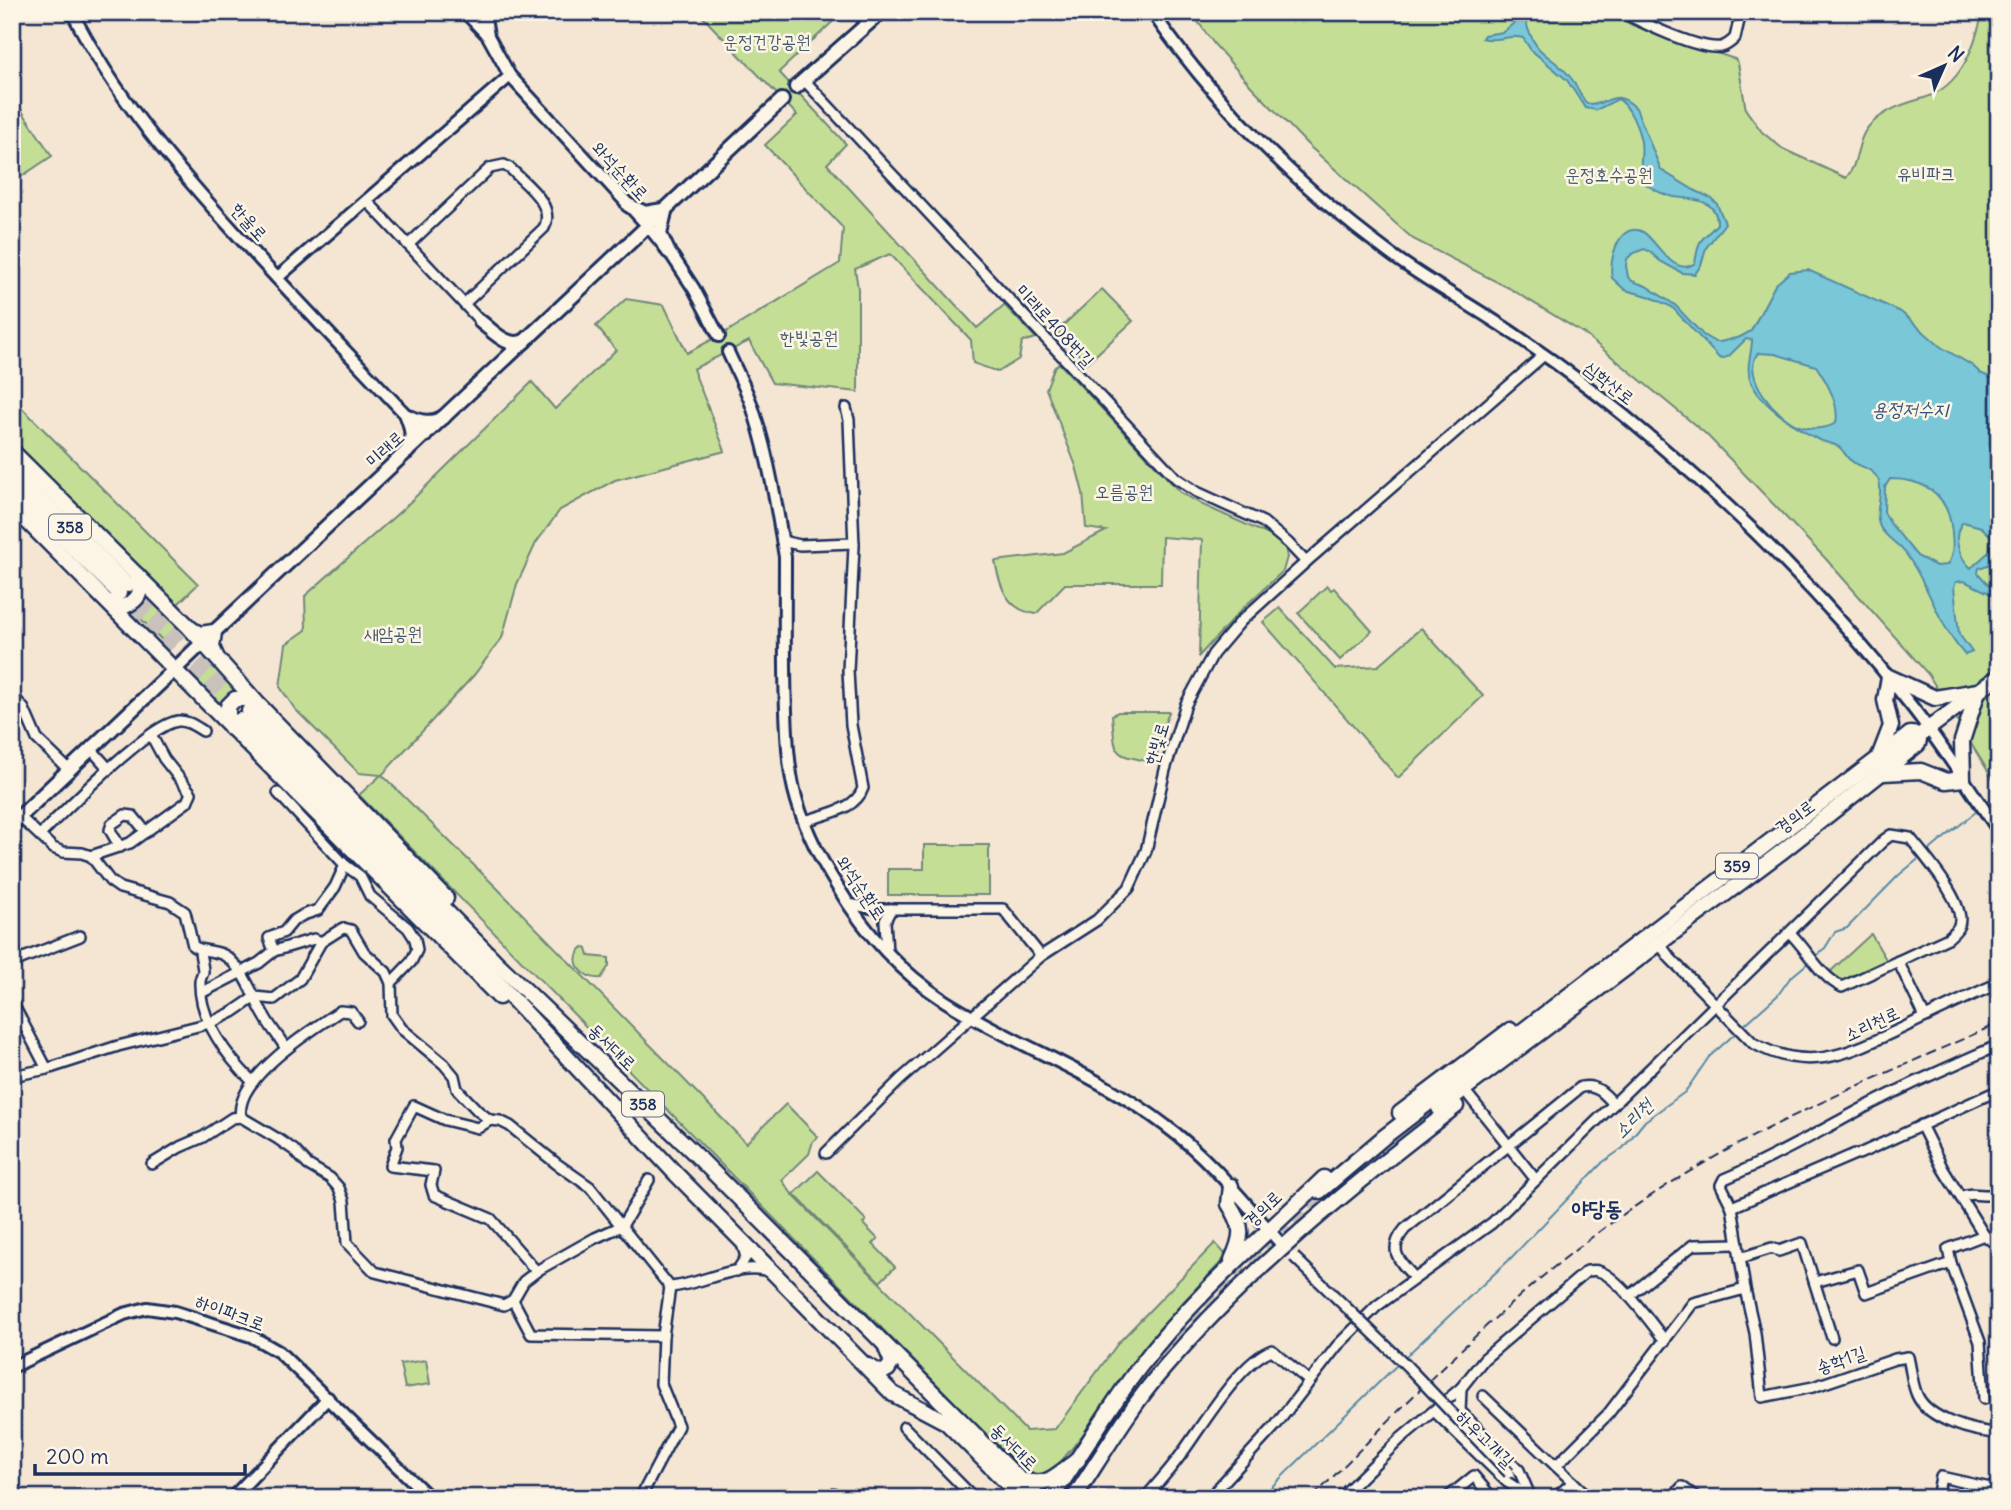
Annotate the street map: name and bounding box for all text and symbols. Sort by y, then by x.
park label: 운정건강공원 [724,30,810,53]
north arrow [1910,32,1980,102]
text: N [1943,41,1969,67]
street label: 와석순환로 [587,136,653,205]
park label: 유비파크 [1897,162,1955,185]
park label: 운정호수공원 [1566,163,1652,186]
street label: 한울로 [226,198,272,246]
street label: 미래로408번길 [1011,279,1100,372]
park label: 한빛공원 [780,326,838,349]
street label: 심학산로 [1579,356,1639,410]
water label: 용정저수지 [1872,397,1950,421]
street label: 미래로 [361,426,409,472]
park label: 오름공원 [1095,480,1153,503]
road number: 358 [49,514,91,540]
park label: 새암공원 [364,622,422,645]
street label: 한빛로 [1139,720,1174,768]
street label: 경의로 [1770,794,1819,839]
street label: 와석순환로 [832,851,891,924]
road number: 359 [1716,853,1758,878]
street label: 소리천로 [1841,1001,1903,1046]
street label: 동서대로 [584,1018,641,1075]
road number: 358 [622,1092,664,1116]
water label: 소리천 [1608,1092,1659,1143]
street label: 경의로 [1239,1185,1286,1232]
district label: 야당동 [1572,1195,1622,1222]
street label: 하이파크로 [192,1289,268,1336]
street label: 송학1길 [1813,1340,1869,1379]
street label: 하우고개길 [1451,1405,1520,1472]
street label: 동서대로 [986,1418,1043,1475]
scale bar [35,1433,245,1477]
text: 200 m [46,1443,109,1470]

